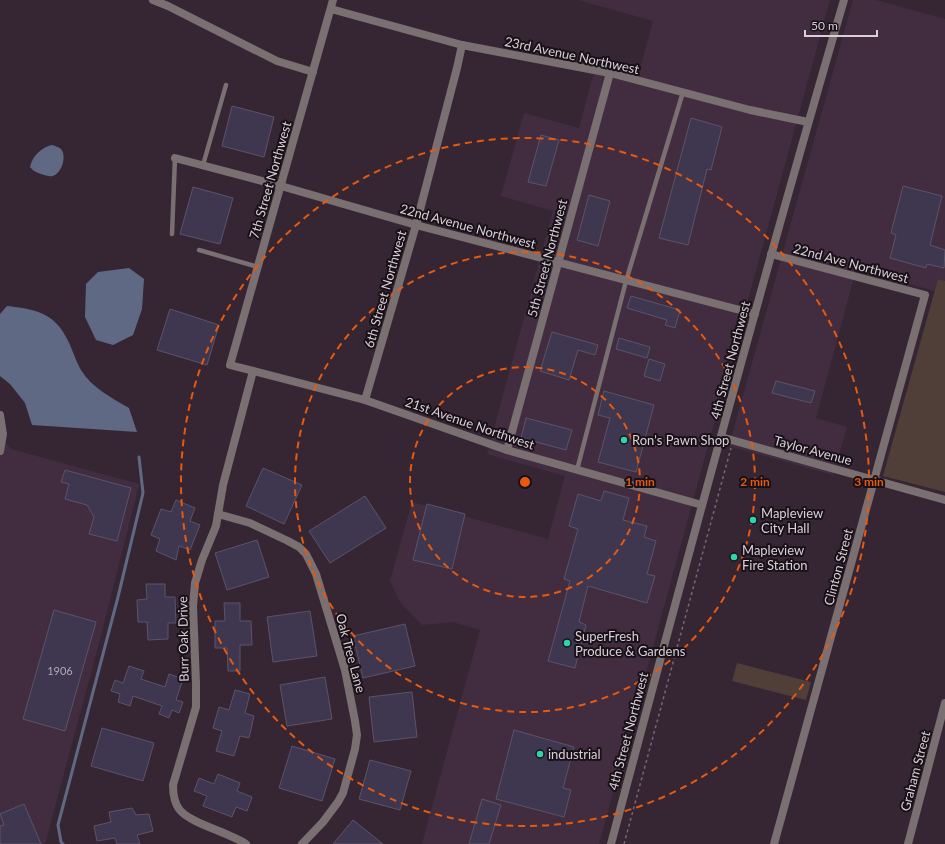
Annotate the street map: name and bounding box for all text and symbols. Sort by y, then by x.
scale bar [805,12,877,38]
text: 50 m [811,18,838,33]
street label: 23rd Avenue Northwest [503,33,641,77]
street label: 7th Street Northwest [246,119,295,241]
street label: 5th Street Northwest [524,197,571,319]
street label: 22nd Avenue Northwest [398,200,538,252]
street label: 6th Street Northwest [361,228,410,350]
street label: 22nd Ave Northwest [792,240,911,286]
street label: 4th Street Northwest [707,299,754,421]
street label: 21st Avenue Northwest [403,393,537,453]
place label: Ron's Pawn Shop [632,432,729,448]
street label: Taylor Avenue [772,432,854,468]
marker: Ron's Pawn Shop [619,435,629,445]
text: 1 min [625,474,655,489]
text: 2 min [740,474,770,489]
text: 3 min [854,474,884,489]
centre of rings [518,475,532,489]
place label: Mapleview City Hall [761,505,823,536]
marker: Mapleview City Hall [748,515,758,525]
street label: Clinton Street [820,527,856,607]
place label: Mapleview Fire Station [742,542,808,573]
marker: Mapleview Fire Station [729,552,739,562]
street label: Burr Oak Drive [174,596,192,682]
street label: Oak Tree Lane [333,612,369,694]
place label: SuperFresh Produce & Gardens [575,628,686,659]
marker: SuperFresh Produce & Gardens [562,638,572,648]
house number: 1906 [47,664,73,677]
street label: 4th Street Northwest [605,670,652,792]
street label: Graham Street [897,729,933,813]
place label: industrial [548,746,601,762]
marker: industrial [535,749,545,759]

